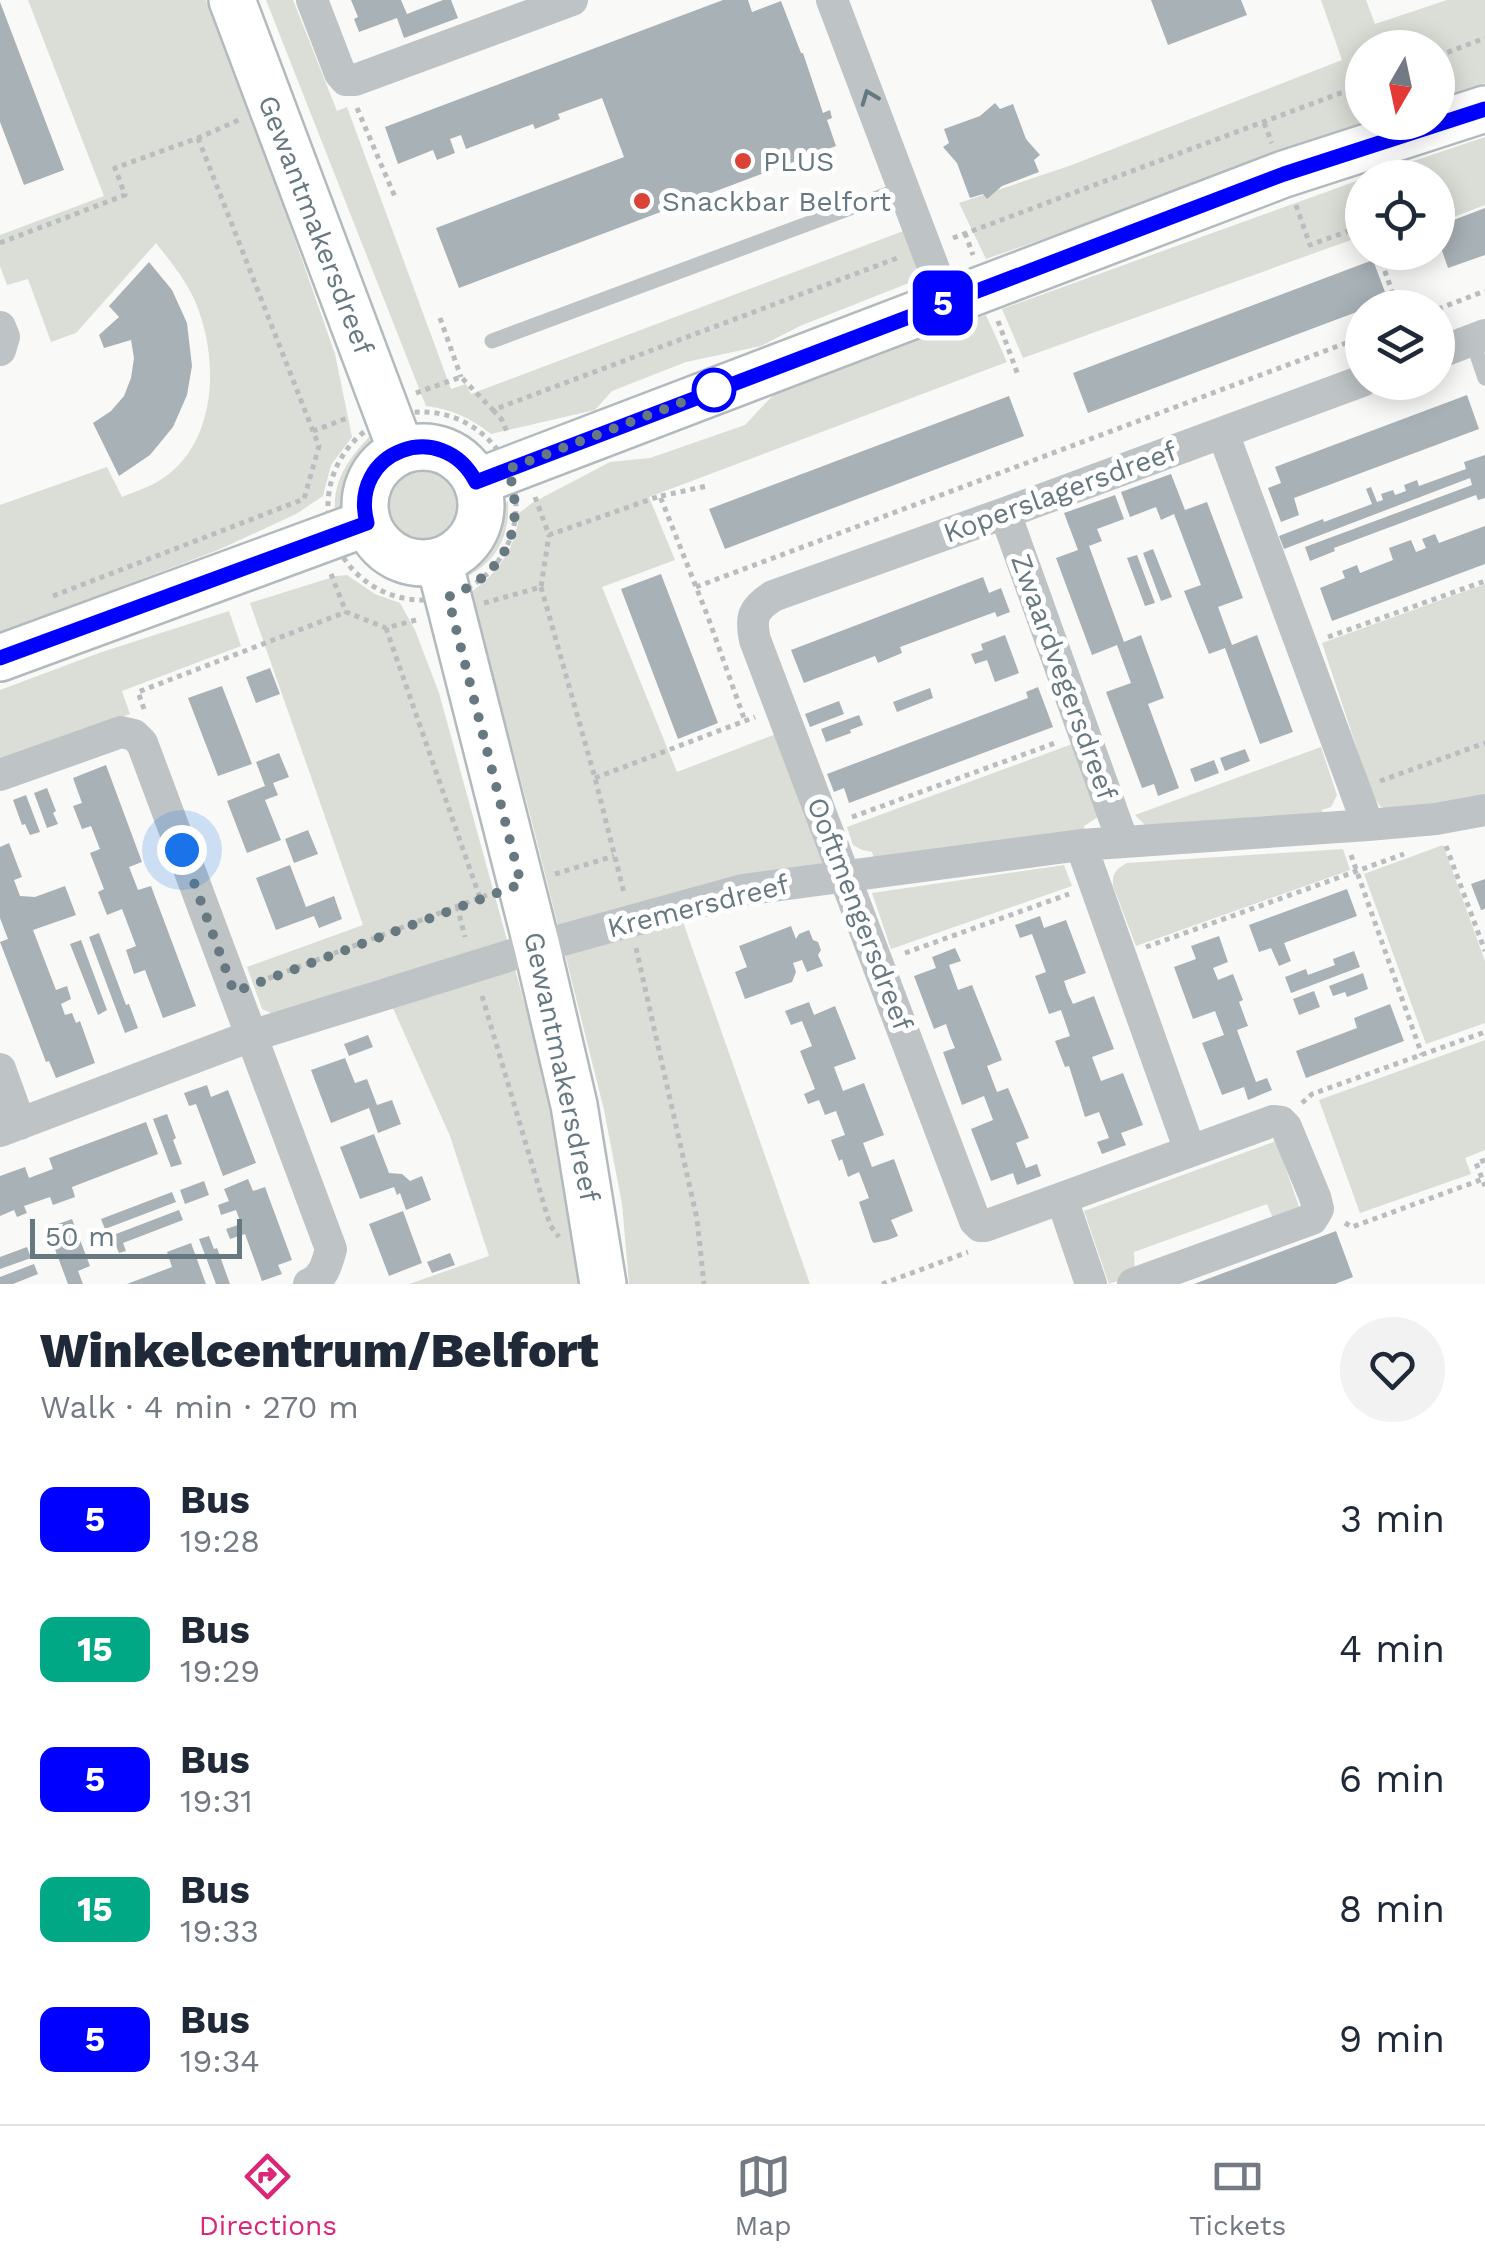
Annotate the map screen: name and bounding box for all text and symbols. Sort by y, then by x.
north arrow [1345,30,1455,140]
map controls [1345,30,1455,400]
one-way arrow [861,90,881,107]
street label: Gewantmakersdreef [251,91,381,359]
place label: PLUS [763,145,834,178]
marker: PLUS [732,150,754,172]
button: locate [1345,160,1455,270]
place label: Snackbar Belfort [662,185,891,218]
marker: Snackbar Belfort [631,190,653,212]
line badge: 5 [910,270,976,336]
text: 5 [933,282,953,324]
button: layers [1345,290,1455,400]
unlabelled marker [693,369,735,411]
street label: Koperslagersdreef [939,434,1181,550]
street label: Zwaardvegersdreef [1004,549,1124,805]
street label: Ooftmengersdreef [800,793,920,1035]
your location [157,825,207,875]
street label: Kremersdreef [604,868,792,944]
street label: Gewantmakersdreef [517,929,607,1205]
scale bar [30,1214,242,1258]
text: 50 m [45,1220,115,1253]
button: heart [1340,1317,1445,1422]
text: Winkelcentrum/Belfort [40,1322,599,1379]
text: Walk · 4 min · 270 m [40,1388,359,1426]
text: Bus [180,1478,250,1522]
text: 3 min [1340,1497,1445,1541]
text: 5 [85,1498,105,1540]
text: 19:28 [180,1522,260,1560]
text: Bus [180,1608,250,1652]
text: 4 min [1339,1627,1445,1671]
text: 15 [77,1628,113,1670]
text: 19:29 [180,1652,260,1690]
text: Bus [180,1738,250,1782]
text: 6 min [1339,1757,1445,1801]
text: 5 [85,1758,105,1800]
text: 19:31 [180,1782,253,1820]
text: Bus [180,1868,250,1912]
text: 8 min [1339,1887,1445,1931]
text: 15 [77,1888,113,1930]
text: 19:33 [180,1912,259,1950]
text: Bus [180,1998,250,2042]
text: 9 min [1339,2017,1445,2061]
text: 5 [85,2018,105,2060]
text: 19:34 [180,2042,260,2080]
tab: Directions [199,2149,337,2242]
tab: Map [735,2149,792,2242]
tab: Tickets [1189,2149,1286,2242]

